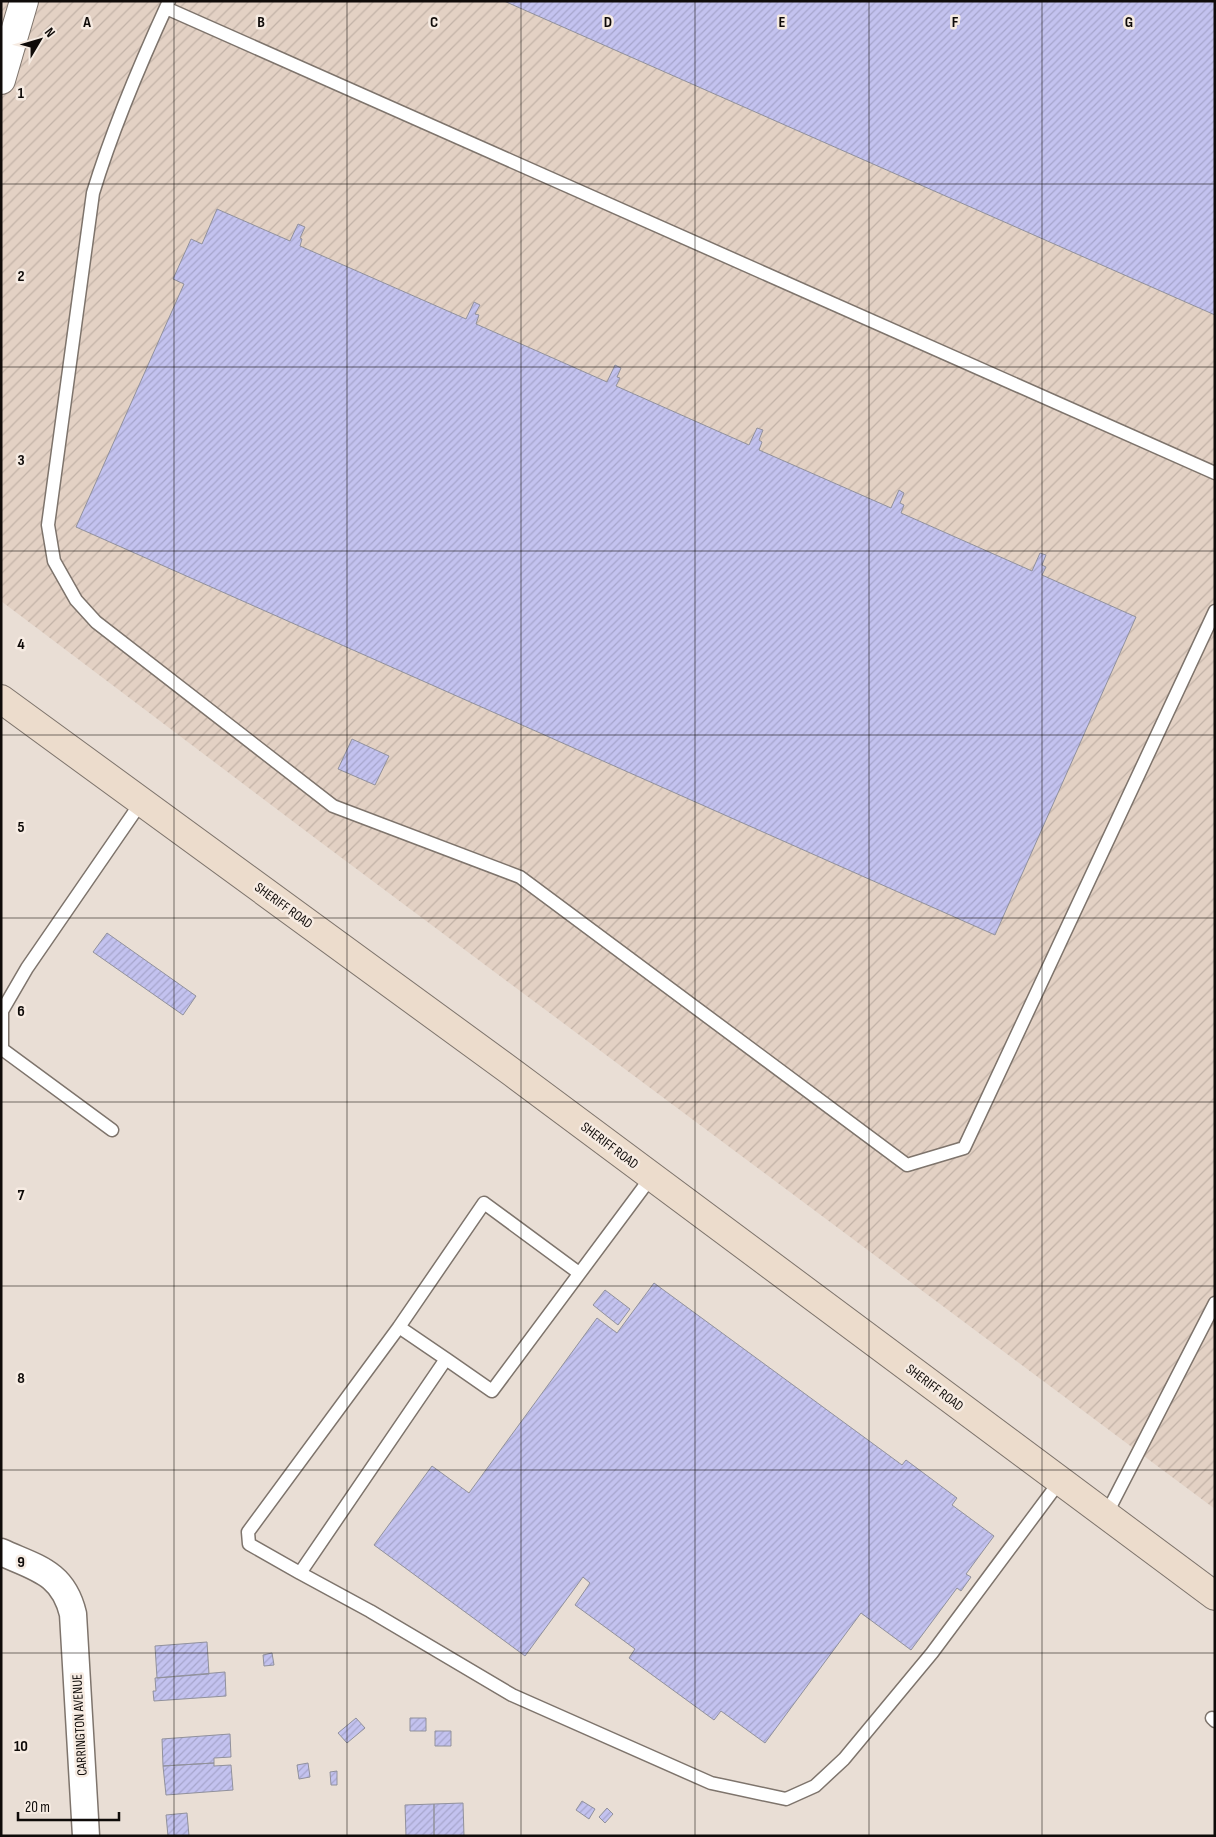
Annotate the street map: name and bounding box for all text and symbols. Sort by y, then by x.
text: A [82,13,91,32]
text: B [257,13,265,32]
text: C [430,13,438,32]
text: D [604,13,612,32]
text: E [779,13,786,32]
text: F [952,13,959,32]
text: G [1125,13,1133,32]
north arrow [15,15,65,65]
text: N [41,24,59,40]
text: 1 [18,84,25,103]
text: 2 [17,267,25,286]
text: 3 [17,451,25,470]
text: 4 [17,635,25,654]
text: 5 [17,818,25,837]
street label: SHERIFF ROAD [251,879,316,932]
text: 6 [17,1002,25,1021]
street label: SHERIFF ROAD [578,1118,642,1173]
text: 7 [18,1186,25,1205]
street label: SHERIFF ROAD [903,1360,967,1415]
text: 8 [17,1369,25,1388]
text: 9 [17,1553,25,1572]
street label: CARRINGTON AVENUE [68,1673,91,1776]
text: 10 [14,1737,28,1756]
scale bar [18,1790,119,1822]
text: 20 m [25,1798,50,1817]

